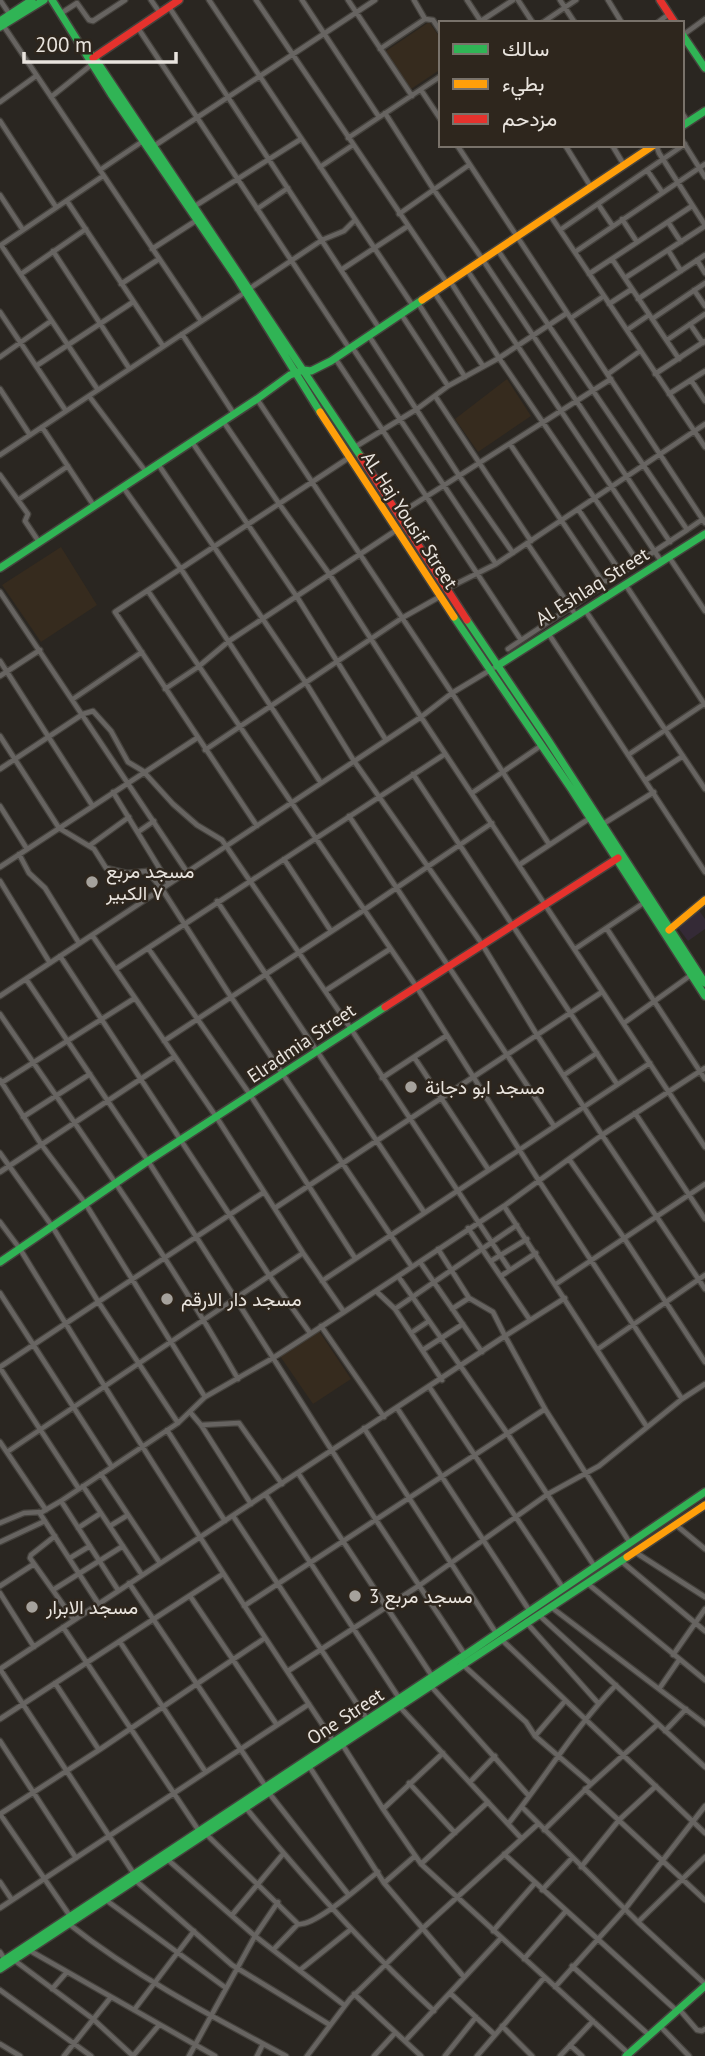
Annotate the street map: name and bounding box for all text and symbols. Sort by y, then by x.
scale bar [24,21,177,65]
legend [439,21,684,147]
text: 200 m [35,31,92,58]
text: سالك [502,35,549,62]
text: بطيء [502,70,545,101]
text: مزدحم [502,105,557,133]
street label: AL Haj Yousif Street [357,447,464,594]
street label: Al Eshlaq Street [531,541,654,630]
place label: مسجد مربع ٧ الكبير [105,859,194,905]
marker: مسجد مربع ٧ الكبير [84,874,100,890]
street label: Elradmia Street [242,998,360,1088]
place label: مسجد ابو دجانة [425,1075,545,1099]
marker: مسجد ابو دجانة [403,1079,419,1095]
place label: مسجد دار الارقم [181,1287,302,1312]
marker: مسجد دار الارقم [159,1291,175,1307]
place label: مسجد مربع 3 [369,1584,473,1610]
marker: مسجد مربع 3 [347,1588,363,1604]
place label: مسجد الابرار [45,1595,138,1619]
marker: مسجد الابرار [24,1599,40,1615]
street label: One Street [302,1682,388,1750]

